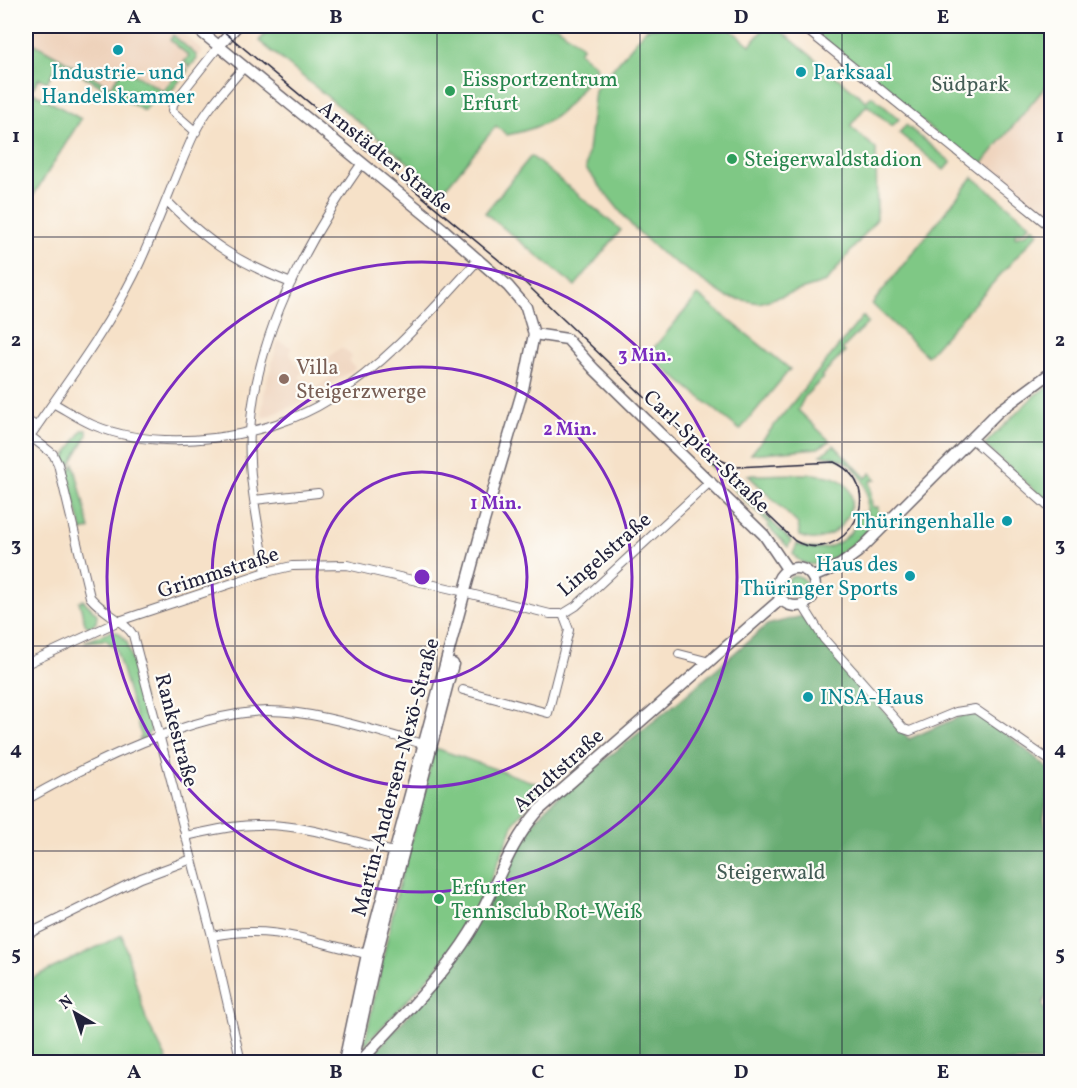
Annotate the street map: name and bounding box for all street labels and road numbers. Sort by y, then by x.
street label: Arnstädter Straße [312,95,459,222]
street label: Carl-Spier-Straße [636,384,776,520]
street label: Lingelstraße [552,506,658,604]
street label: Grimmstraße [154,540,283,607]
street label: Martin-Andersen-Nexö-Straße [345,635,448,920]
street label: Rankestraße [146,670,205,790]
street label: Arndtstraße [507,722,611,820]

